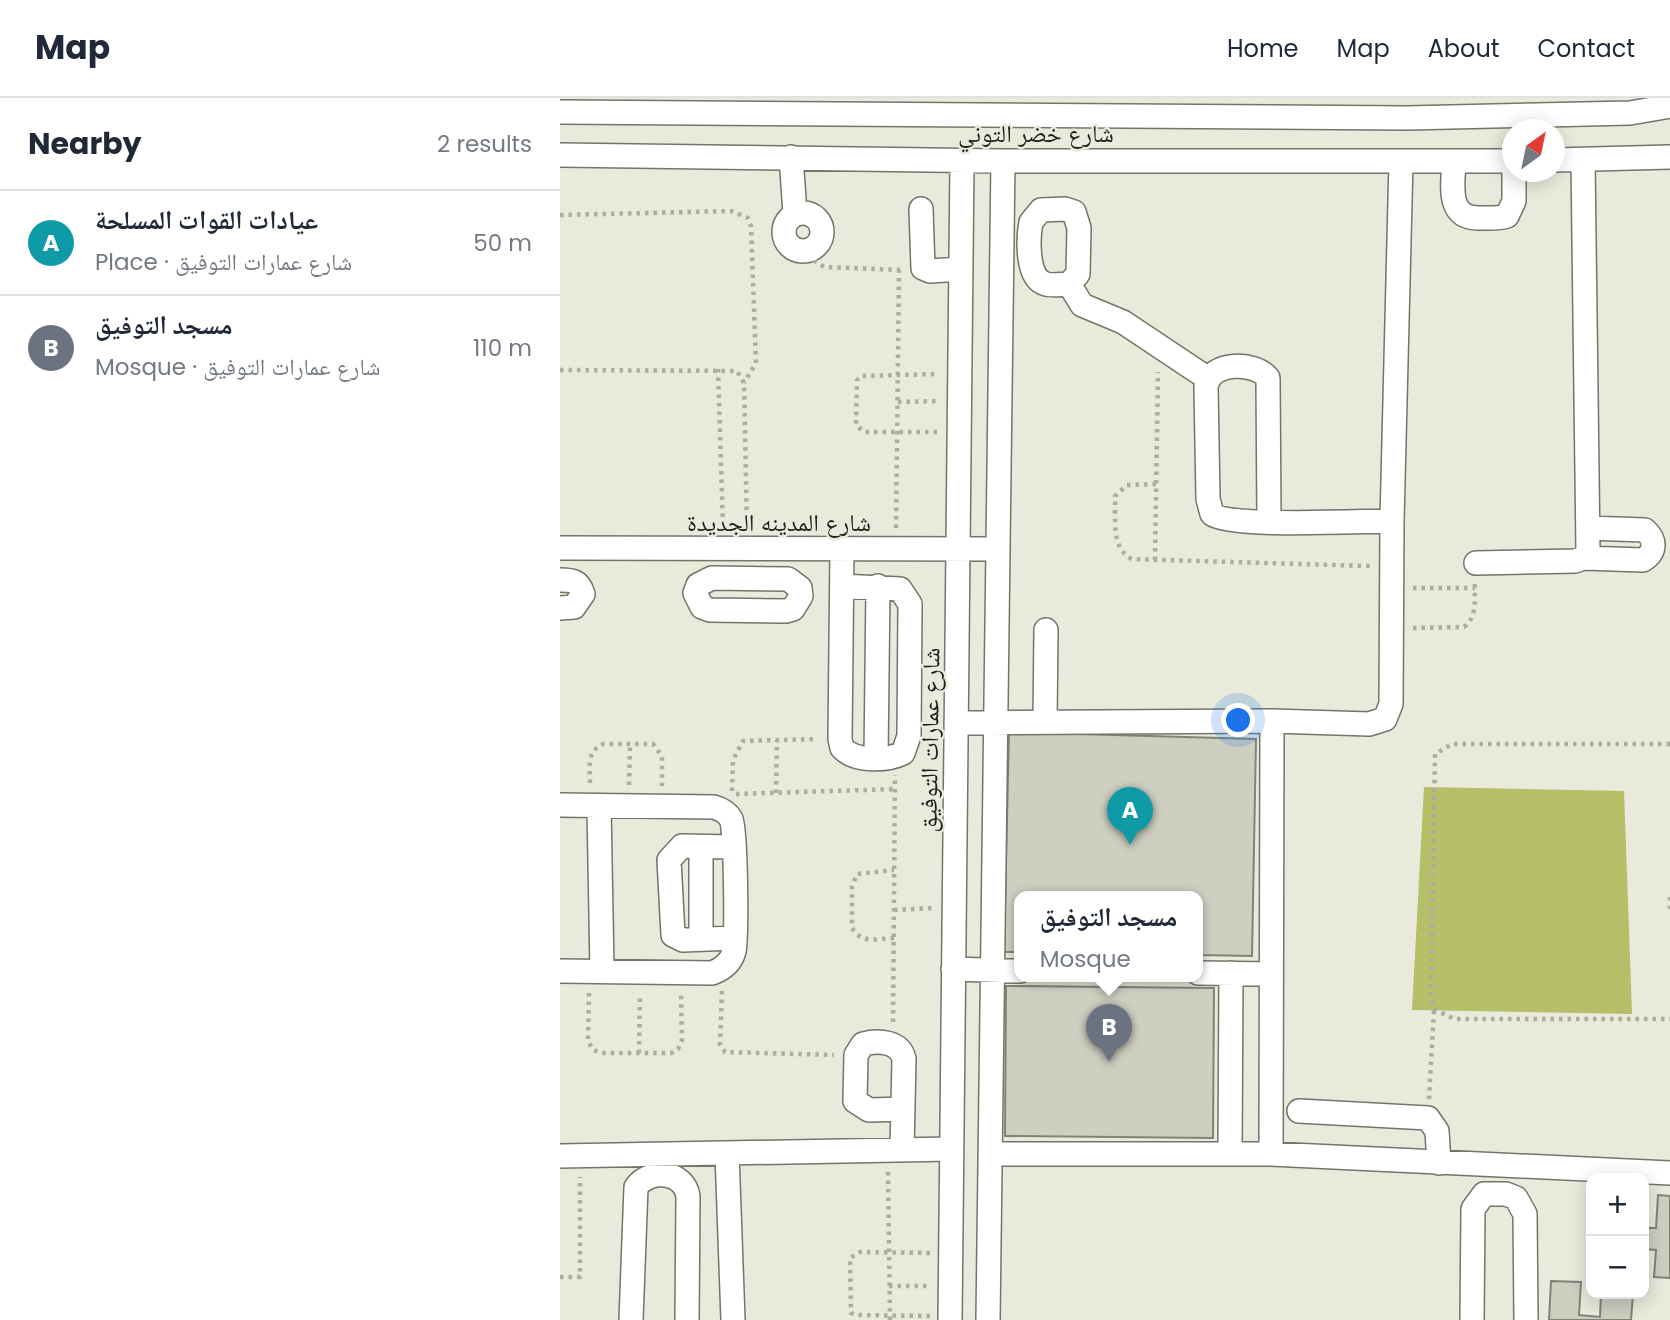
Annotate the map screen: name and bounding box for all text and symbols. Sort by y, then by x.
text: Map [35,24,110,71]
text: Home [1227,32,1299,65]
text: Map [1337,32,1390,65]
text: About [1428,32,1499,65]
text: Contact [1537,32,1635,65]
street label: شارع خضر التوني [958,117,1114,153]
north arrow [1502,119,1565,182]
text: Nearby [28,122,142,165]
text: 2 results [437,128,532,160]
text: عيادات القوات المسلحة [95,202,318,238]
text: A [43,227,59,259]
text: 50 m [473,227,532,259]
text: Place · شارع عمارات التوفيق [95,246,352,278]
text: مسجد التوفيق [95,307,233,343]
text: B [43,332,59,364]
text: 110 m [473,332,532,364]
text: Mosque · شارع عمارات التوفيق [95,351,380,383]
street label: شارع المدينه الجديدة [687,506,871,539]
street label: شارع عمارات التوفيق [911,647,948,833]
your location [1221,703,1255,737]
pin: A [1107,787,1153,845]
popup [1014,891,1203,982]
text: مسجد التوفيق [1040,899,1177,935]
text: Mosque [1040,943,1131,975]
pin: B [1086,1004,1132,1062]
map controls [1586,1173,1649,1299]
button: + [1586,1173,1649,1236]
button: − [1586,1236,1649,1299]

